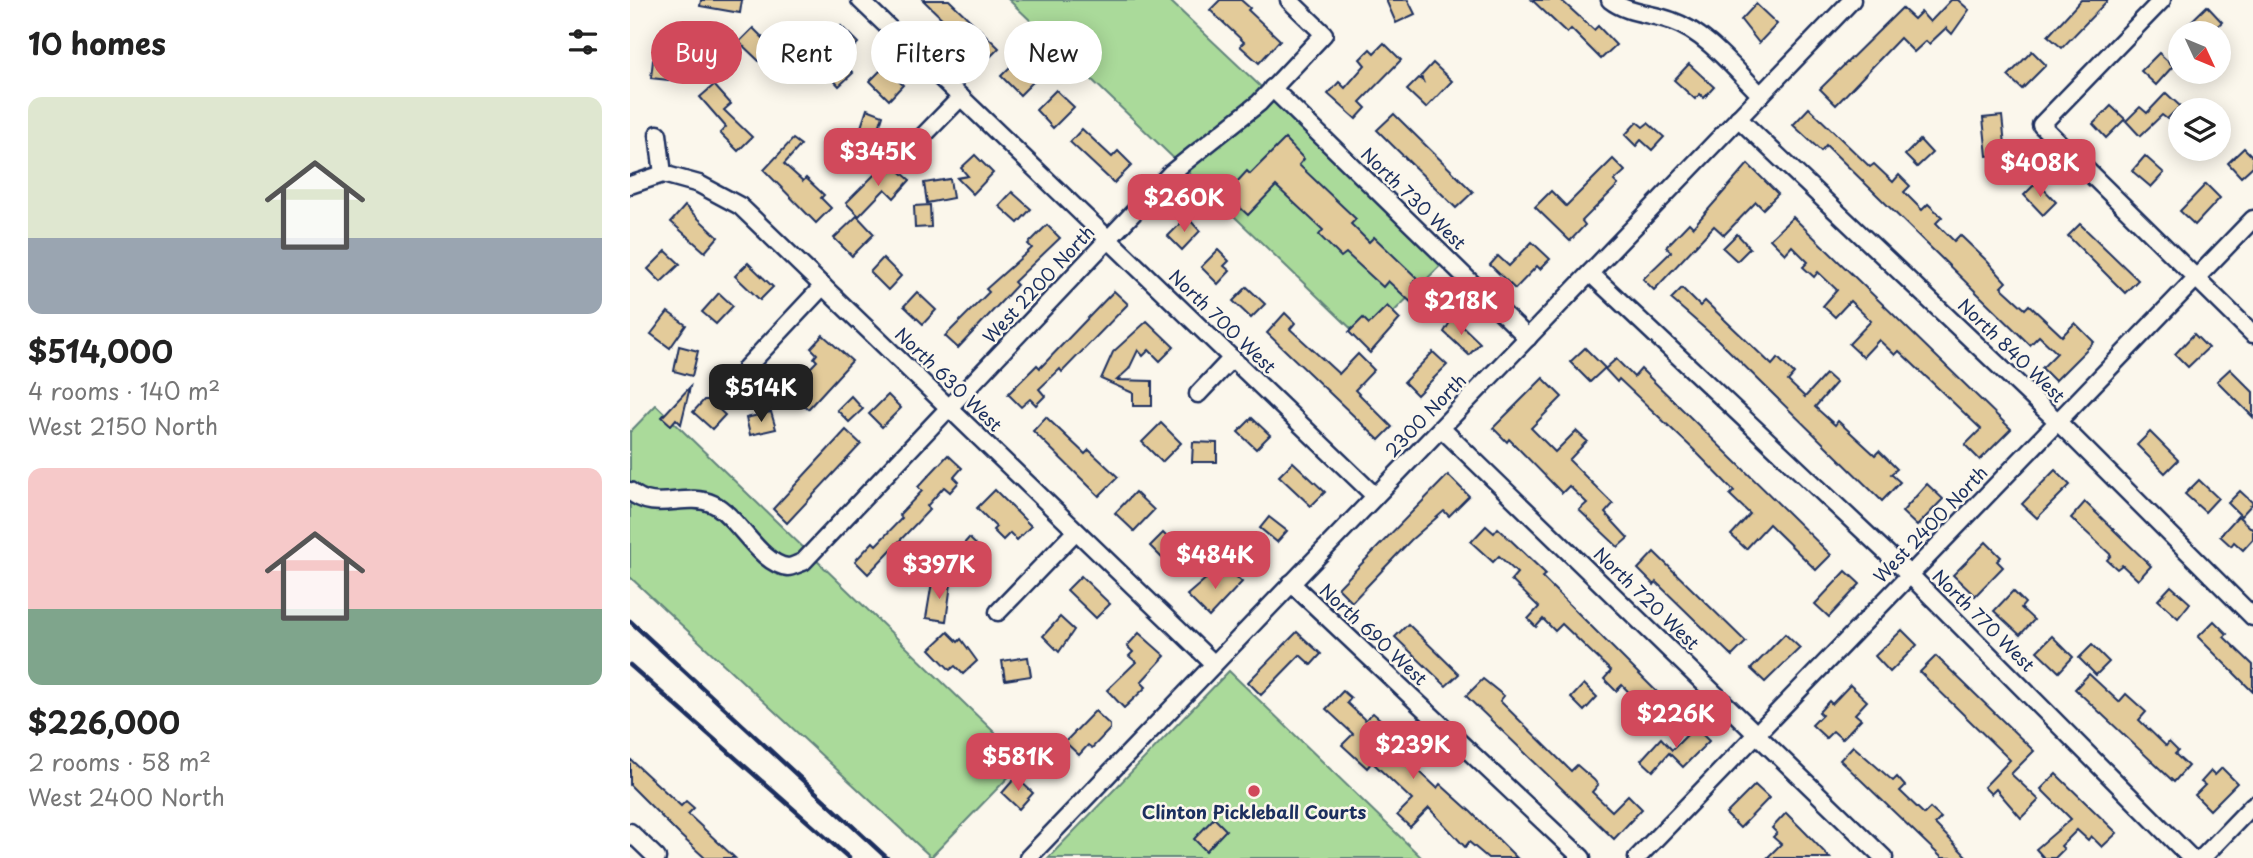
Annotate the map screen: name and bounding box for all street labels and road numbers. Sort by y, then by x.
street label: North 730 West [1355,141,1473,255]
street label: West 2200 North [976,219,1100,349]
street label: North 700 West [1163,263,1283,379]
street label: North 840 West [1952,292,2072,408]
street label: North 630 West [889,321,1009,437]
street label: 2300 North [1378,367,1472,463]
street label: West 2400 North [1867,459,1993,589]
street label: North 720 West [1588,540,1706,655]
street label: North 770 West [1927,563,2041,677]
street label: North 690 West [1314,577,1434,691]

